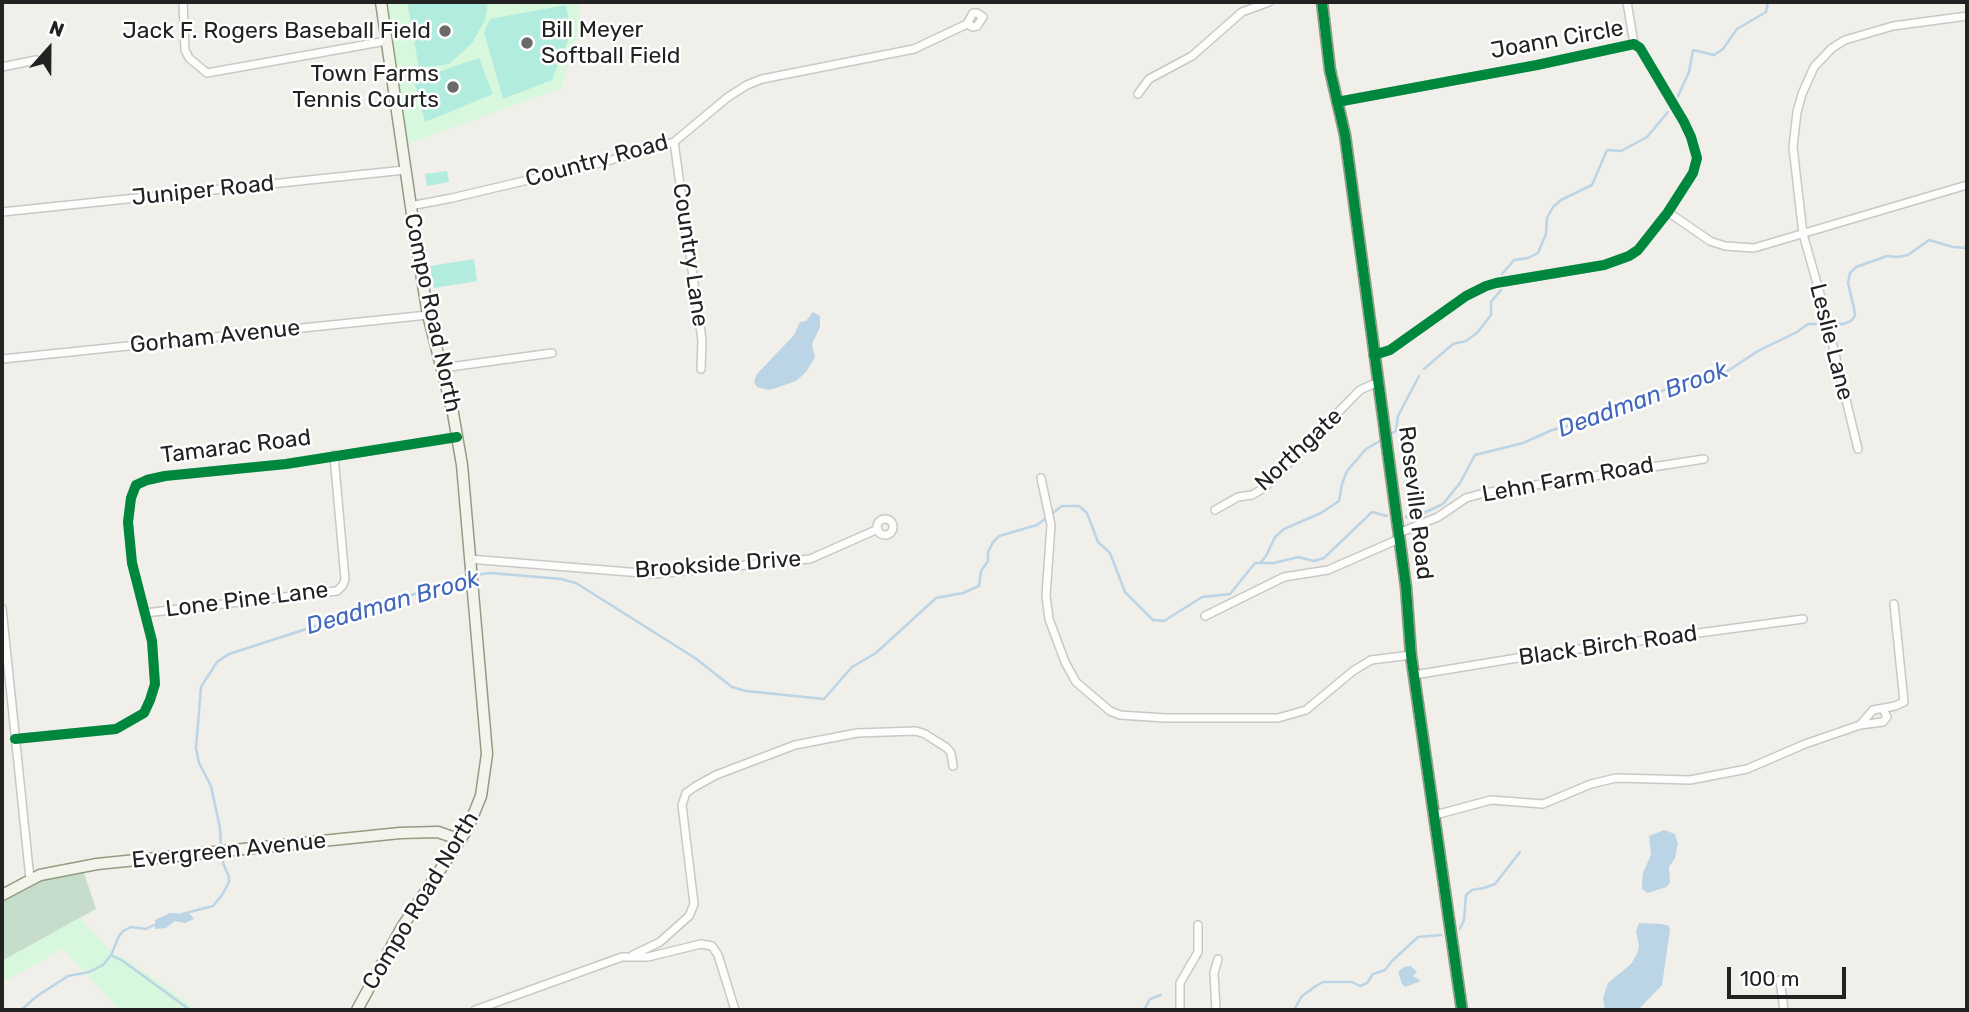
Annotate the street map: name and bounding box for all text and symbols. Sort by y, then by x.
north arrow [14,14,84,84]
street label: Joann Circle [1488,15,1626,65]
text: N [46,16,67,42]
place label: Bill Meyer Softball Field [541,16,681,70]
place label: Jack F. Rogers Baseball Field [122,17,431,45]
marker: Jack F. Rogers Baseball Field [437,23,453,39]
marker: Bill Meyer Softball Field [519,35,535,51]
place label: Town Farms Tennis Courts [292,60,439,114]
marker: Town Farms Tennis Courts [445,79,461,95]
street label: Country Road [523,129,671,193]
street label: Juniper Road [130,170,276,212]
street label: Country Lane [666,181,714,329]
street label: Compo Road North [397,211,467,415]
street label: Leslie Lane [1803,281,1859,403]
street label: Gorham Avenue [129,314,301,360]
water label: Deadman Brook [1554,356,1732,444]
street label: Northgate [1250,403,1348,497]
street label: Tamarac Road [159,424,313,470]
street label: Roseville Road [1392,424,1438,582]
street label: Lehn Farm Road [1480,451,1656,509]
street label: Brookside Drive [634,545,802,585]
water label: Deadman Brook [303,564,483,642]
street label: Lone Pine Lane [164,576,330,624]
street label: Black Birch Road [1517,620,1699,672]
street label: Compo Road North [357,807,485,995]
street label: Evergreen Avenue [130,827,328,875]
scale bar [1731,953,1850,997]
text: 100 m [1740,966,1799,991]

